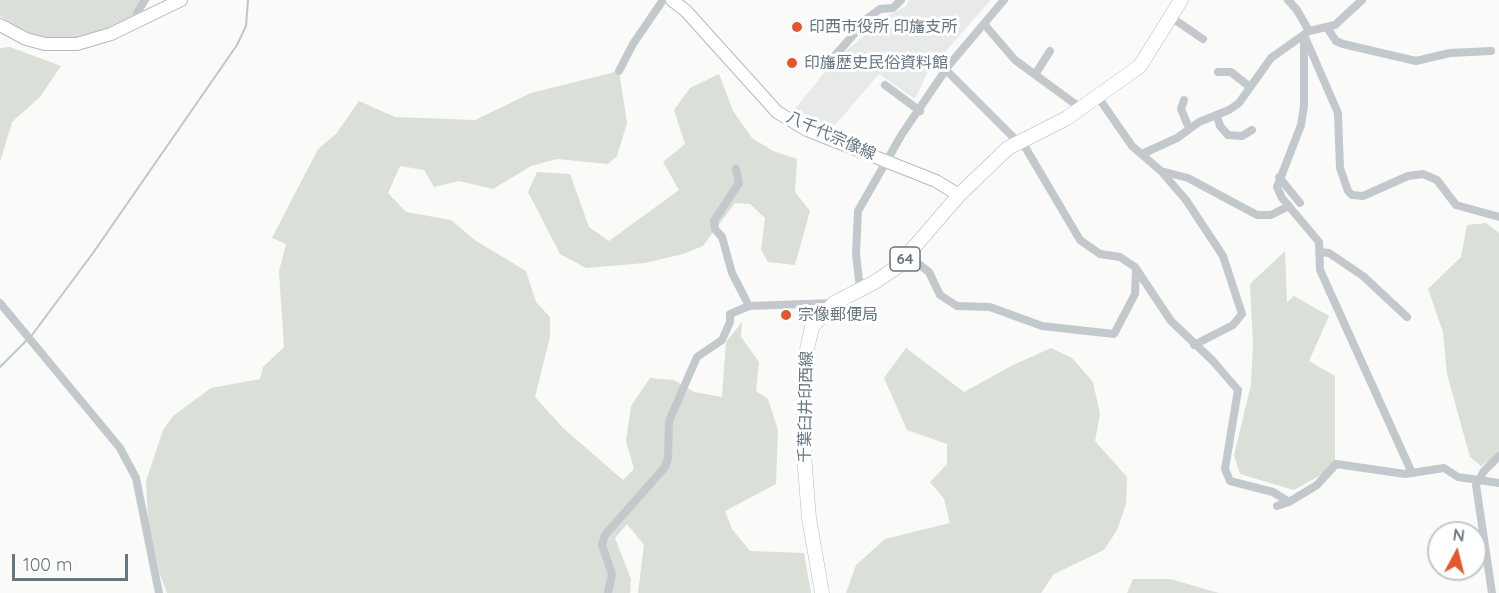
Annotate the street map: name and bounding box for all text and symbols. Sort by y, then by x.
place label: 印西市役所 印旛支所 [809,17,957,37]
marker: 印西市役所 印旛支所 [790,20,804,34]
place label: 印旛歴史民俗資料館 [804,53,948,73]
marker: 印旛歴史民俗資料館 [785,56,799,70]
street label: 八千代宗像線 [783,108,879,164]
road number: 64 [890,247,920,271]
place label: 宗像郵便局 [798,305,878,325]
marker: 宗像郵便局 [779,308,793,322]
street label: 千葉臼井印西線 [795,351,817,463]
north arrow [1427,521,1487,581]
text: N [1452,524,1466,546]
scale bar [15,542,130,580]
text: 100 m [23,553,72,576]

